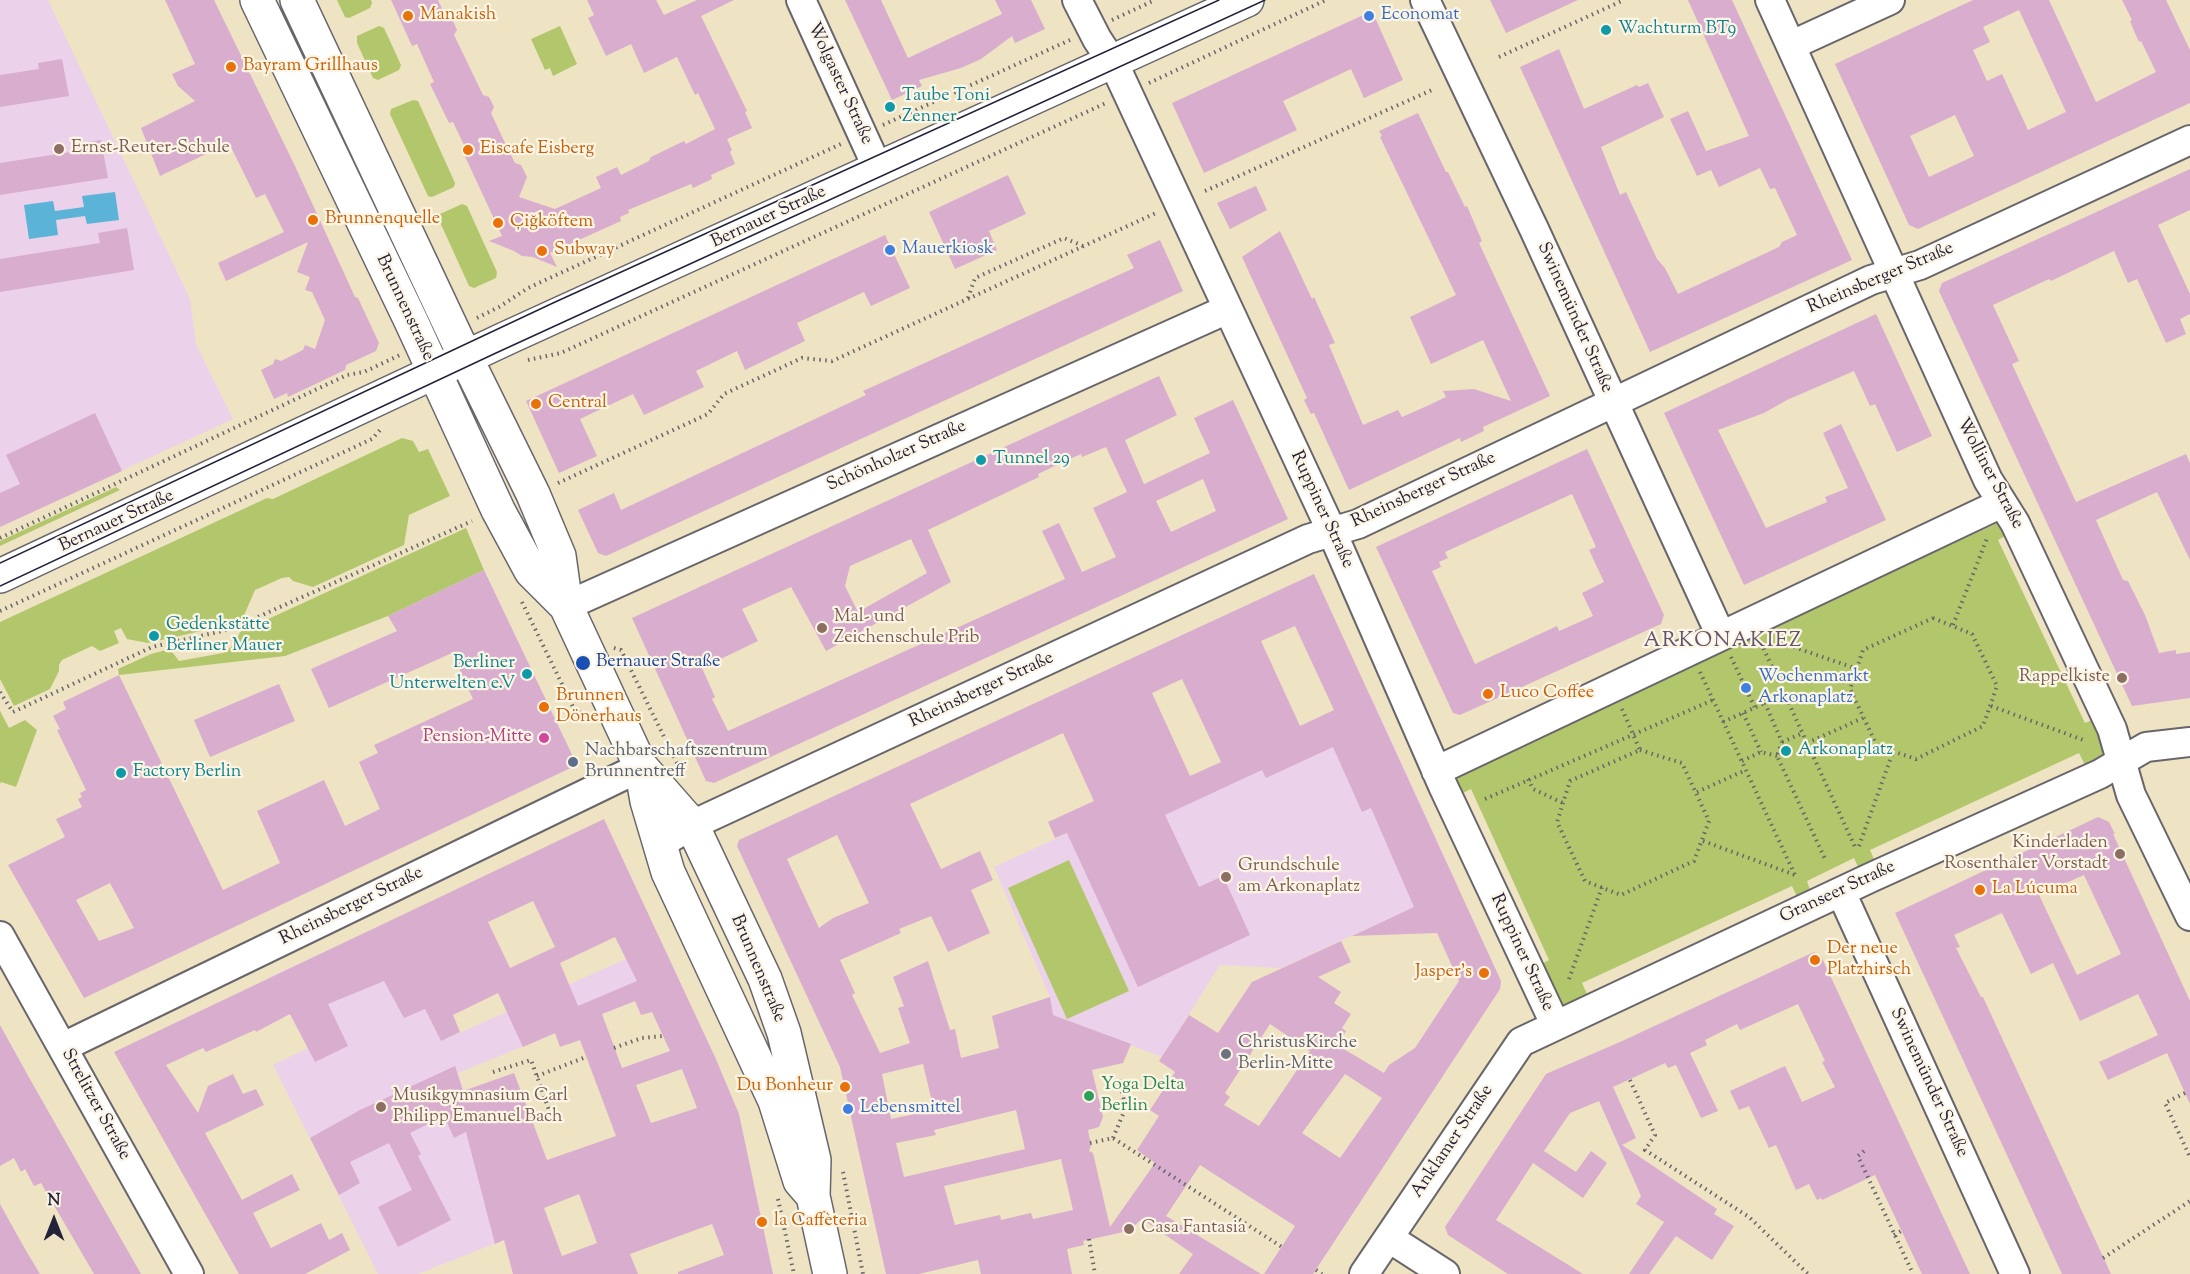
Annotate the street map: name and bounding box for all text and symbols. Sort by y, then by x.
place label: Manakish [420,5,496,27]
place label: Economat [1381,5,1459,27]
marker: Manakish [401,9,415,23]
marker: Economat [1362,9,1376,23]
place label: Wachturm BT9 [1618,19,1736,41]
street label: Wolgaster Straße [801,20,877,148]
marker: Wachturm BT9 [1599,23,1613,37]
place label: Bayram Grillhaus [243,56,378,78]
marker: Bayram Grillhaus [224,60,238,74]
place label: Taube Toni Zenner [902,86,990,128]
marker: Taube Toni Zenner [883,100,897,114]
place label: Ernst-Reuter-Schule [71,138,230,160]
place label: Eiscafe Eisberg [480,139,594,161]
marker: Ernst-Reuter-Schule [52,142,66,156]
marker: Eiscafe Eisberg [461,143,475,157]
street label: Bernauer Straße [708,182,830,254]
place label: Brunnenquelle [325,209,440,231]
place label: Çiğköftem [510,212,593,234]
marker: Brunnenquelle [306,213,320,227]
marker: Çiğköftem [491,216,505,230]
street label: Rheinsberger Straße [1805,238,1957,320]
place label: Mauerkiosk [902,239,994,261]
street label: Swinemünder Straße [1531,239,1617,397]
place label: Subway [554,240,615,262]
marker: Mauerkiosk [883,243,897,257]
marker: Subway [535,244,549,258]
street label: Brunnenstraße [370,251,438,365]
place label: Central [548,393,607,415]
marker: Central [529,397,543,411]
street label: Wolliner Straße [1951,415,2027,533]
street label: Schönholzer Straße [824,417,970,497]
street label: Ruppiner Straße [1284,448,1358,572]
street label: Rheinsberger Straße [1348,448,1500,534]
place label: Tunnel 29 [993,449,1070,471]
marker: Tunnel 29 [974,453,988,467]
street label: Bernauer Straße [56,486,178,558]
place label: Mal- und Zeichenschule Prib [834,607,979,650]
place label: Gedenkstätte Berliner Mauer [166,615,282,658]
marker: Mal- und Zeichenschule Prib [815,621,829,635]
marker: Gedenkstätte Berliner Mauer [147,629,161,643]
district label: ARKONAKIEZ [1643,629,1803,655]
street label: Rheinsberger Straße [906,648,1058,734]
place label: Bernauer Straße [596,652,720,674]
place label: Berliner Unterwelten e.V [389,653,515,696]
marker: Bernauer Straße [574,654,592,672]
marker: Berliner Unterwelten e.V [520,667,534,681]
place label: Wochenmarkt Arkonaplatz [1758,667,1869,710]
place label: Rappelkiste [2019,667,2110,689]
marker: Rappelkiste [2115,671,2129,685]
marker: Wochenmarkt Arkonaplatz [1739,681,1753,695]
place label: Luco Coffee [1500,683,1594,705]
place label: Brunnen Dönerhaus [556,686,642,728]
marker: Luco Coffee [1481,687,1495,701]
marker: Brunnen Dönerhaus [537,700,551,714]
place label: Pension-Mitte [423,727,532,749]
marker: Pension-Mitte [537,731,551,745]
place label: Arkonaplatz [1798,740,1893,762]
place label: Nachbarschaftszentrum Brunnentreff [585,741,768,783]
marker: Arkonaplatz [1779,744,1793,758]
marker: Nachbarschaftszentrum Brunnentreff [566,755,580,769]
place label: Factory Berlin [133,762,242,784]
marker: Factory Berlin [114,766,128,780]
place label: Kinderladen Rosenthaler Vorstadt [1944,833,2108,876]
marker: Kinderladen Rosenthaler Vorstadt [2113,847,2127,861]
place label: Grundschule am Arkonaplatz [1238,856,1360,898]
street label: Granseer Straße [1777,857,1899,929]
street label: Rheinsberger Straße [277,863,427,951]
marker: Grundschule am Arkonaplatz [1219,870,1233,884]
place label: La Lúcuma [1992,879,2078,901]
marker: La Lúcuma [1973,883,1987,897]
street label: Ruppiner Straße [1484,891,1558,1015]
street label: Brunnenstraße [725,912,789,1026]
place label: Der neue Platzhirsch [1827,939,1911,982]
marker: Der neue Platzhirsch [1808,953,1822,967]
place label: Jasper's [1415,962,1472,984]
marker: Jasper's [1477,966,1491,980]
street label: Swinemünder Straße [1884,1005,1972,1161]
place label: ChristusKirche Berlin-Mitte [1238,1033,1357,1076]
street label: Strelitzer Straße [56,1046,134,1164]
marker: ChristusKirche Berlin-Mitte [1219,1047,1233,1061]
place label: Yoga Delta Berlin [1101,1075,1185,1118]
place label: Du Bonheur [737,1076,833,1098]
marker: Du Bonheur [838,1080,852,1094]
street label: Anklamer Straße [1407,1081,1499,1203]
place label: Musikgymnasium Carl Philipp Emanuel Bach [393,1086,568,1128]
marker: Yoga Delta Berlin [1082,1089,1096,1103]
place label: Lebensmittel [860,1098,961,1120]
marker: Musikgymnasium Carl Philipp Emanuel Bach [374,1100,388,1114]
marker: Lebensmittel [841,1102,855,1116]
north arrow [24,1190,84,1250]
text: N [48,1190,60,1213]
place label: la Caffèteria [774,1211,867,1233]
marker: la Caffèteria [755,1215,769,1229]
place label: Casa Fantasia [1141,1218,1246,1240]
marker: Casa Fantasia [1122,1222,1136,1236]

